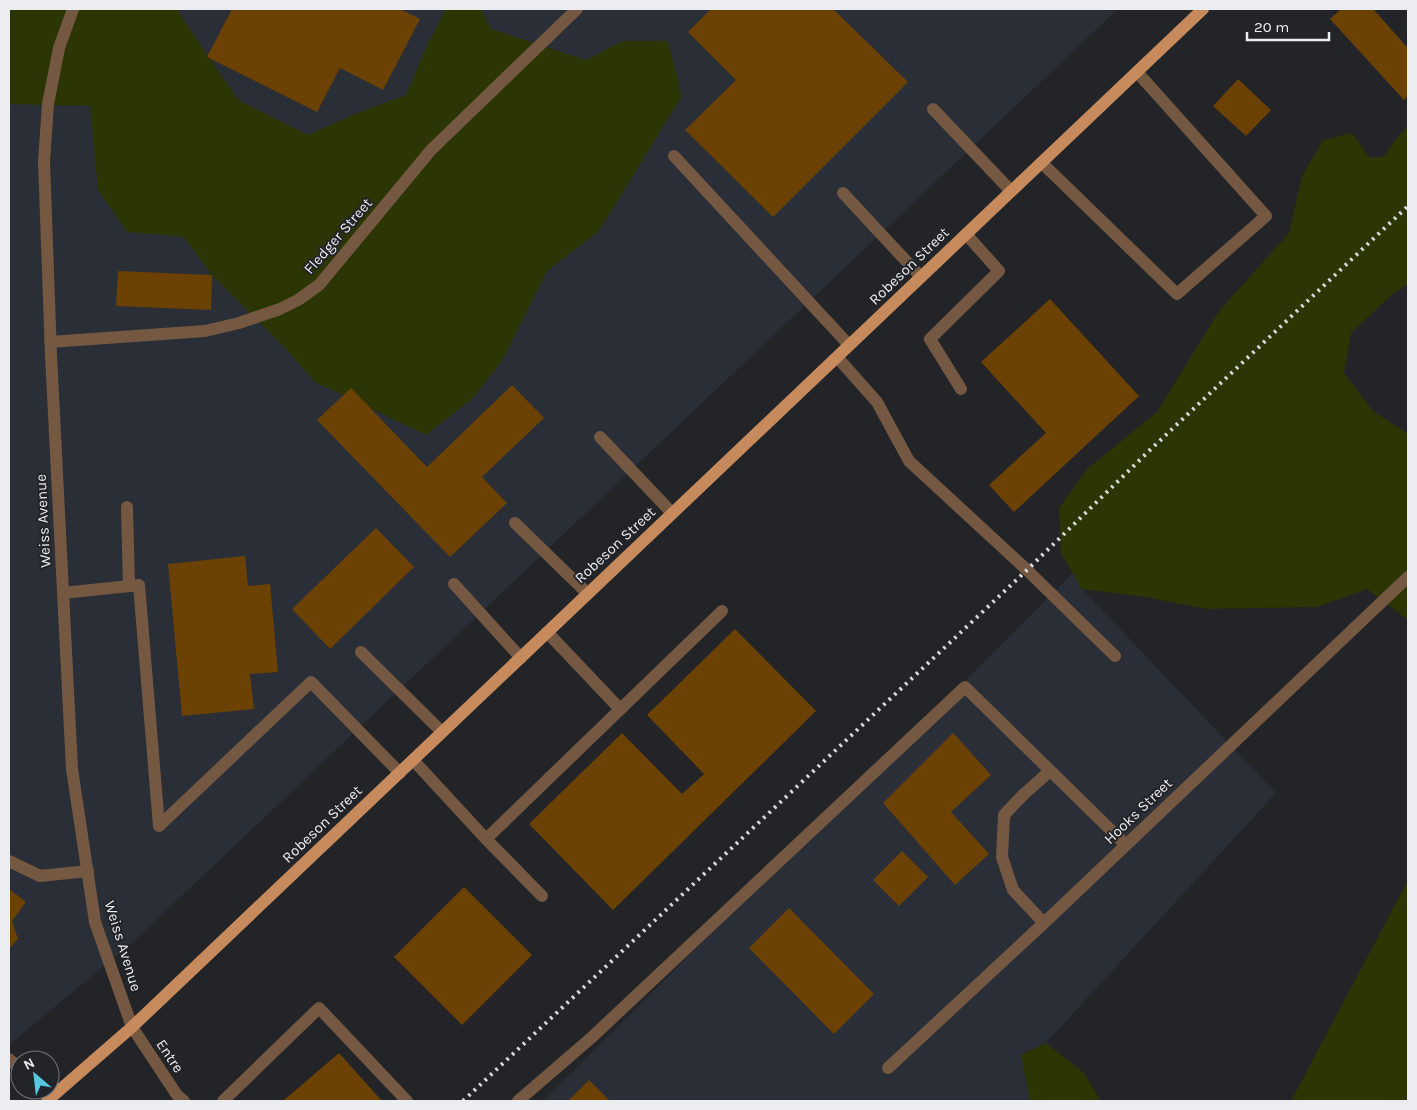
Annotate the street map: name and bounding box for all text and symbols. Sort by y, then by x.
scale bar [1247,10,1330,42]
text: 20 m [1254,18,1289,36]
street label: Fledger Street [300,194,376,278]
street label: Robeson Street [865,223,953,309]
street label: Weiss Avenue [32,474,54,568]
street label: Robeson Street [571,503,659,587]
street label: Hooks Street [1100,774,1176,848]
street label: Robeson Street [278,781,366,867]
street label: Weiss Avenue [101,899,145,993]
street label: Entre [152,1036,188,1076]
north arrow [10,1050,60,1100]
text: N [21,1054,38,1074]

